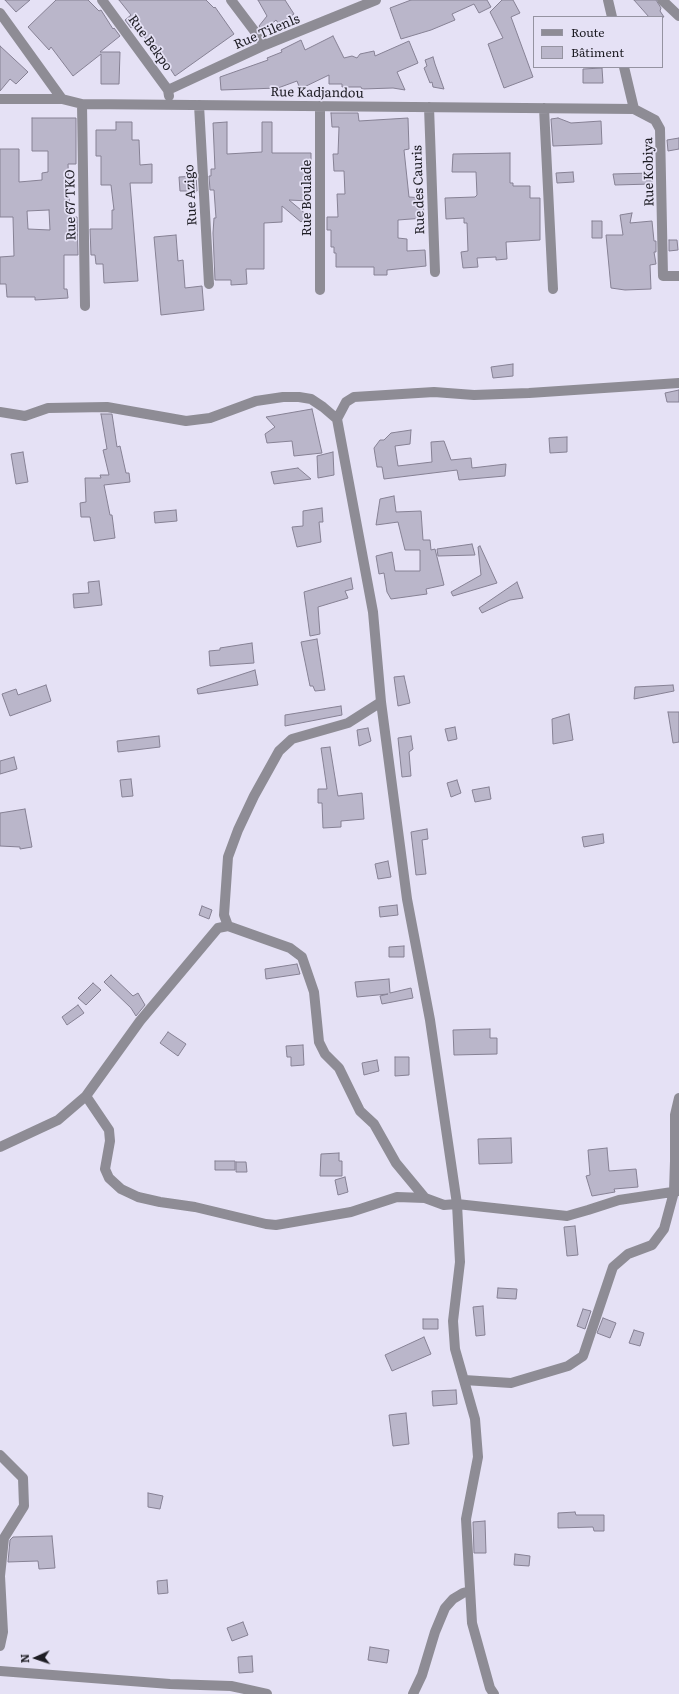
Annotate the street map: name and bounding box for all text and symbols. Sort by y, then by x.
street label: Rue Tilenls [232,11,302,53]
street label: Rue Bekpo [125,12,175,74]
legend [533,16,663,68]
text: Route [571,23,605,41]
text: Bâtiment [571,43,624,61]
street label: Rue Kadjandou [270,84,364,102]
street label: Rue Kobiya [641,137,657,207]
street label: Rue des Cauris [410,145,428,235]
street label: Rue Boulade [299,160,315,236]
street label: Rue Azigo [182,164,200,226]
street label: Rue 67 TKO [63,169,79,241]
north arrow [16,1638,56,1678]
text: N [16,1654,32,1664]

